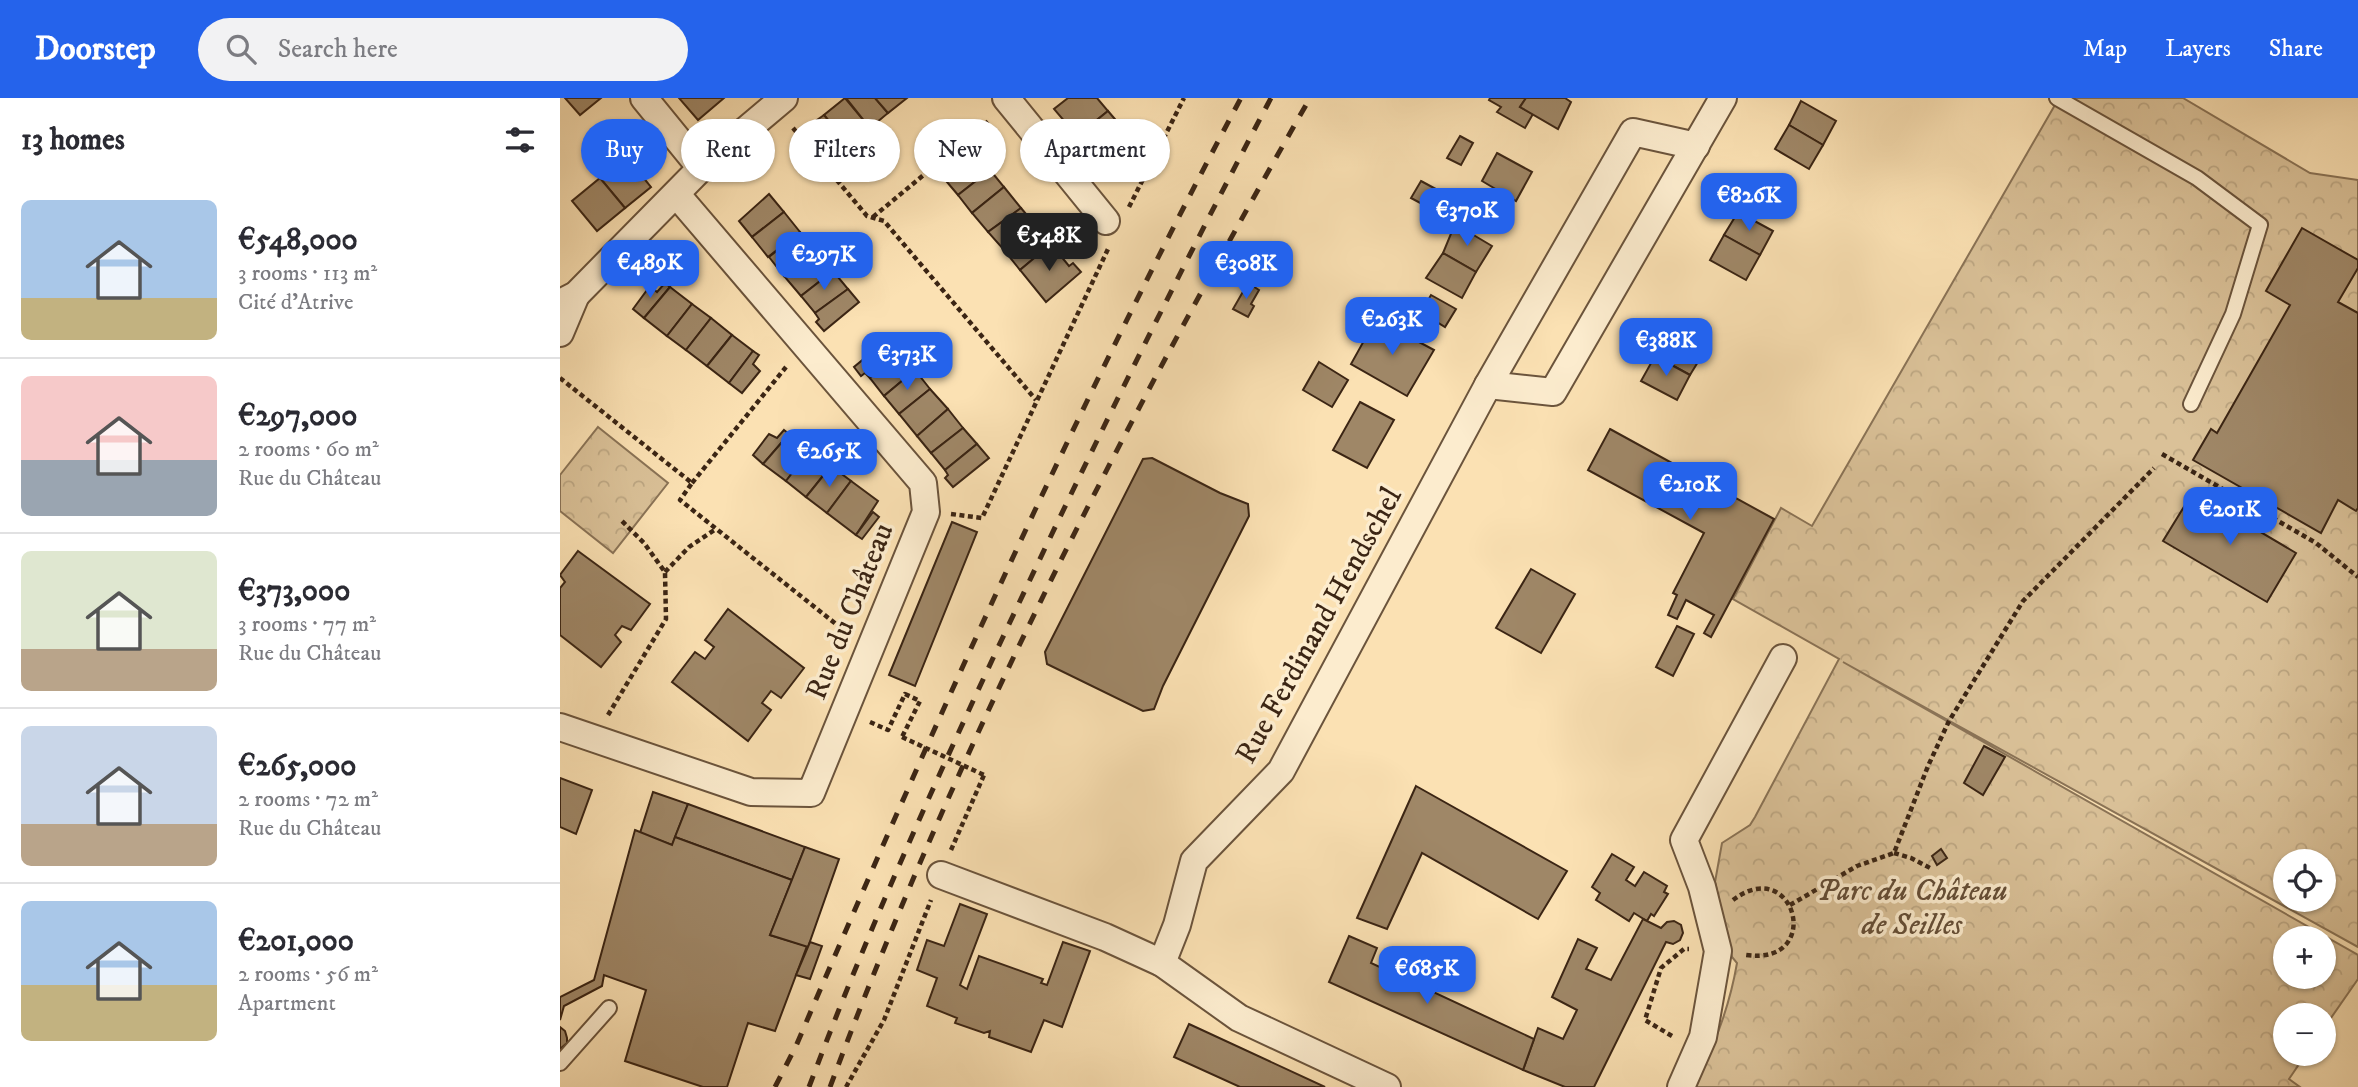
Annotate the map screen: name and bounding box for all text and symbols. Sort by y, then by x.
search box [198,18,688,81]
text: Doorstep [35,29,156,70]
icon: search [222,30,260,68]
text: Search here [278,33,398,66]
text: Map [2083,34,2127,64]
text: Layers [2165,34,2231,64]
text: Share [2269,34,2323,64]
chip: Buy [581,119,667,182]
chip: Rent [681,119,775,182]
chip: Filters [789,119,900,182]
chip: New [914,119,1006,182]
chip: Apartment [1020,119,1170,182]
icon: filters [501,121,539,159]
text: 13 homes [21,122,125,159]
pin: €826K [1700,174,1798,233]
text: €826K [1717,181,1781,210]
pin: €370K [1418,188,1516,248]
text: €370K [1436,196,1498,225]
pin: €548K [1000,214,1098,273]
text: €548K [1017,221,1081,250]
text: €548,000 [238,222,358,259]
icon: home [77,228,161,312]
pin: €297K [775,232,873,292]
pin: €489K [601,240,699,300]
text: €297K [792,240,856,269]
pin: €308K [1197,242,1295,301]
text: €489K [617,248,683,277]
text: €308K [1215,249,1277,278]
text: 3 rooms · 113 m² [238,259,377,288]
text: Cité d'Atrive [238,288,354,317]
pin: €263K [1343,298,1441,357]
text: €263K [1361,305,1423,334]
pin: €388K [1617,318,1715,378]
text: €388K [1635,326,1697,355]
pin: €373K [858,332,956,392]
text: €373K [878,340,936,369]
text: €297,000 [238,398,357,435]
icon: home [77,404,161,488]
pin: €265K [780,430,878,489]
text: 2 rooms · 60 m² [238,435,379,464]
text: €265K [797,437,861,466]
pin: €210K [1641,462,1739,522]
text: Rue du Château [238,464,381,493]
text: €210K [1659,470,1721,499]
street label: Rue Ferdinand Hendschel [1228,481,1411,770]
pin: €201K [2181,488,2279,547]
text: €201K [2199,495,2261,524]
street label: Rue du Château [798,518,903,705]
text: €373,000 [238,573,350,610]
icon: home [77,579,161,663]
text: 3 rooms · 77 m² [238,610,376,639]
text: Rue du Château [238,639,381,668]
text: €265,000 [238,748,356,785]
icon: home [77,754,161,838]
text: 2 rooms · 72 m² [238,785,378,814]
text: Rue du Château [238,814,381,843]
map controls [2273,849,2336,1066]
button: locate [2273,849,2336,912]
park label: Parc du Château de Seilles [1816,873,2008,944]
text: €201,000 [238,923,354,960]
button: + [2273,926,2336,989]
icon: home [77,929,161,1013]
pin: €685K [1378,946,1476,1006]
text: €685K [1395,954,1459,983]
text: 2 rooms · 56 m² [238,960,378,989]
text: Apartment [238,989,336,1018]
button: − [2273,1003,2336,1066]

